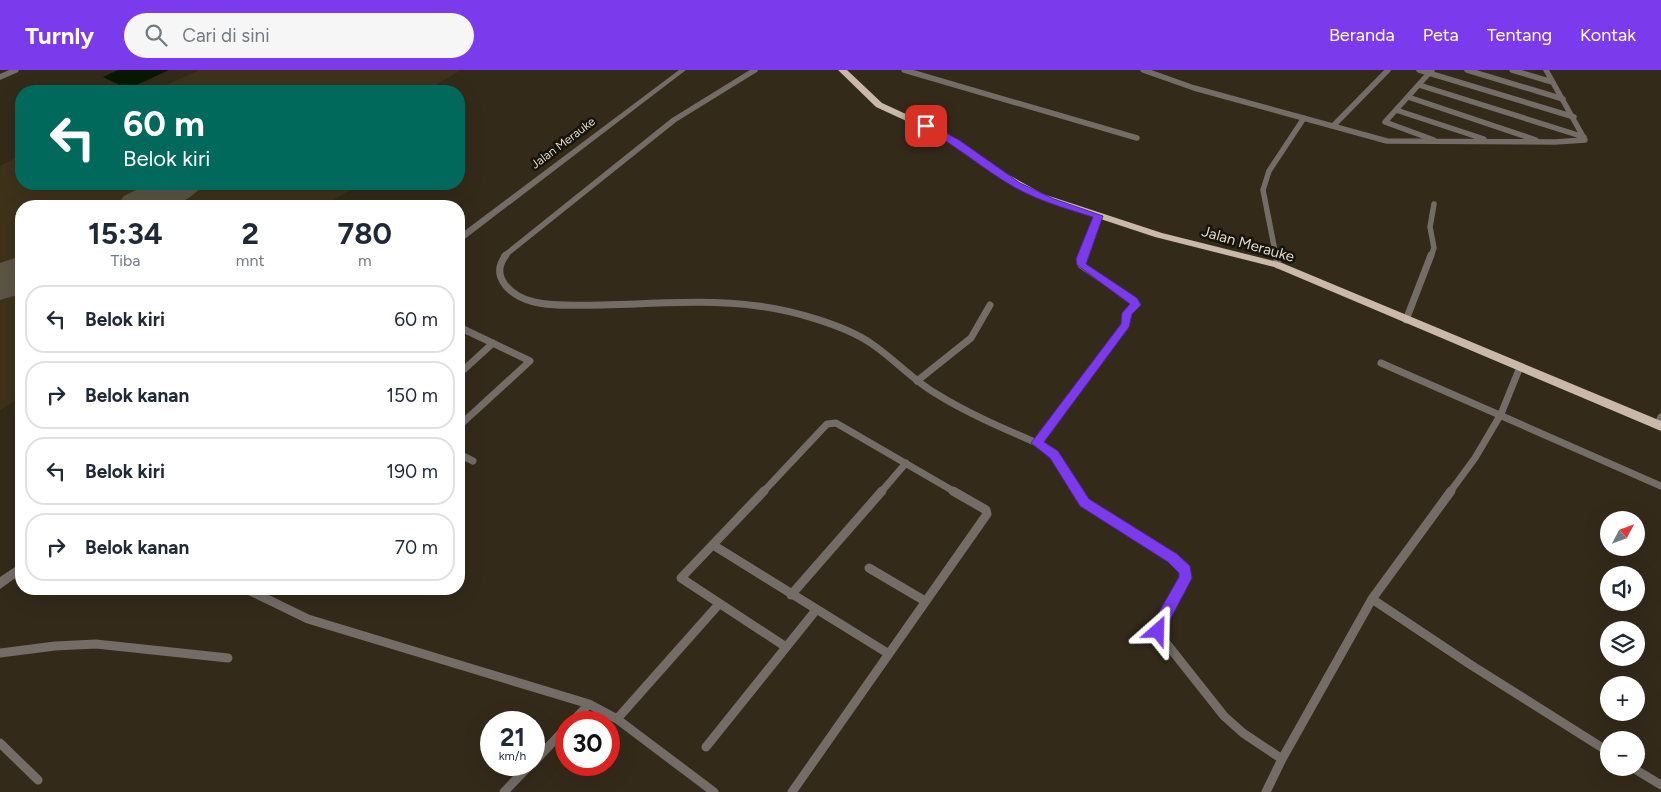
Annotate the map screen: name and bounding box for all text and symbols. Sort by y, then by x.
search box [124,13,474,58]
text: Turnly [25,21,94,50]
icon: search [142,21,170,49]
text: Cari di sini [182,24,270,47]
text: Beranda [1329,24,1395,46]
text: Peta [1423,24,1459,46]
text: Tentang [1487,24,1552,46]
text: Kontak [1580,24,1636,46]
text: 60 m [123,103,205,145]
icon: left [40,105,105,170]
pin [905,105,947,147]
icon: arrive [912,112,940,140]
street label: Jalan Merauke [528,114,598,172]
text: Belok kiri [123,145,210,172]
text: 15:34 [88,215,163,252]
text: 2 [241,215,259,252]
text: 780 [337,215,392,252]
street label: Jalan Merauke [1200,222,1296,266]
text: Tiba [110,251,140,270]
text: mnt [236,251,264,270]
text: m [358,251,372,270]
icon: left [42,305,70,333]
text: Belok kiri [85,308,165,331]
text: 60 m [394,308,438,331]
icon: right [42,381,70,409]
text: Belok kanan [85,384,189,407]
text: 150 m [386,384,438,407]
icon: left [42,457,70,485]
text: Belok kiri [85,460,165,483]
text: 190 m [386,460,438,483]
north arrow [1600,511,1645,556]
map controls [1600,511,1645,776]
icon: right [42,533,70,561]
text: Belok kanan [85,536,189,559]
text: 70 m [395,536,438,559]
button: sound [1600,566,1645,611]
position arrow [1131,604,1183,656]
button: layers [1600,621,1645,666]
button: + [1600,676,1645,721]
speed limit sign: 30 [555,711,620,776]
text: 21 [500,722,525,752]
button: − [1600,731,1645,776]
text: km/h [499,749,526,763]

